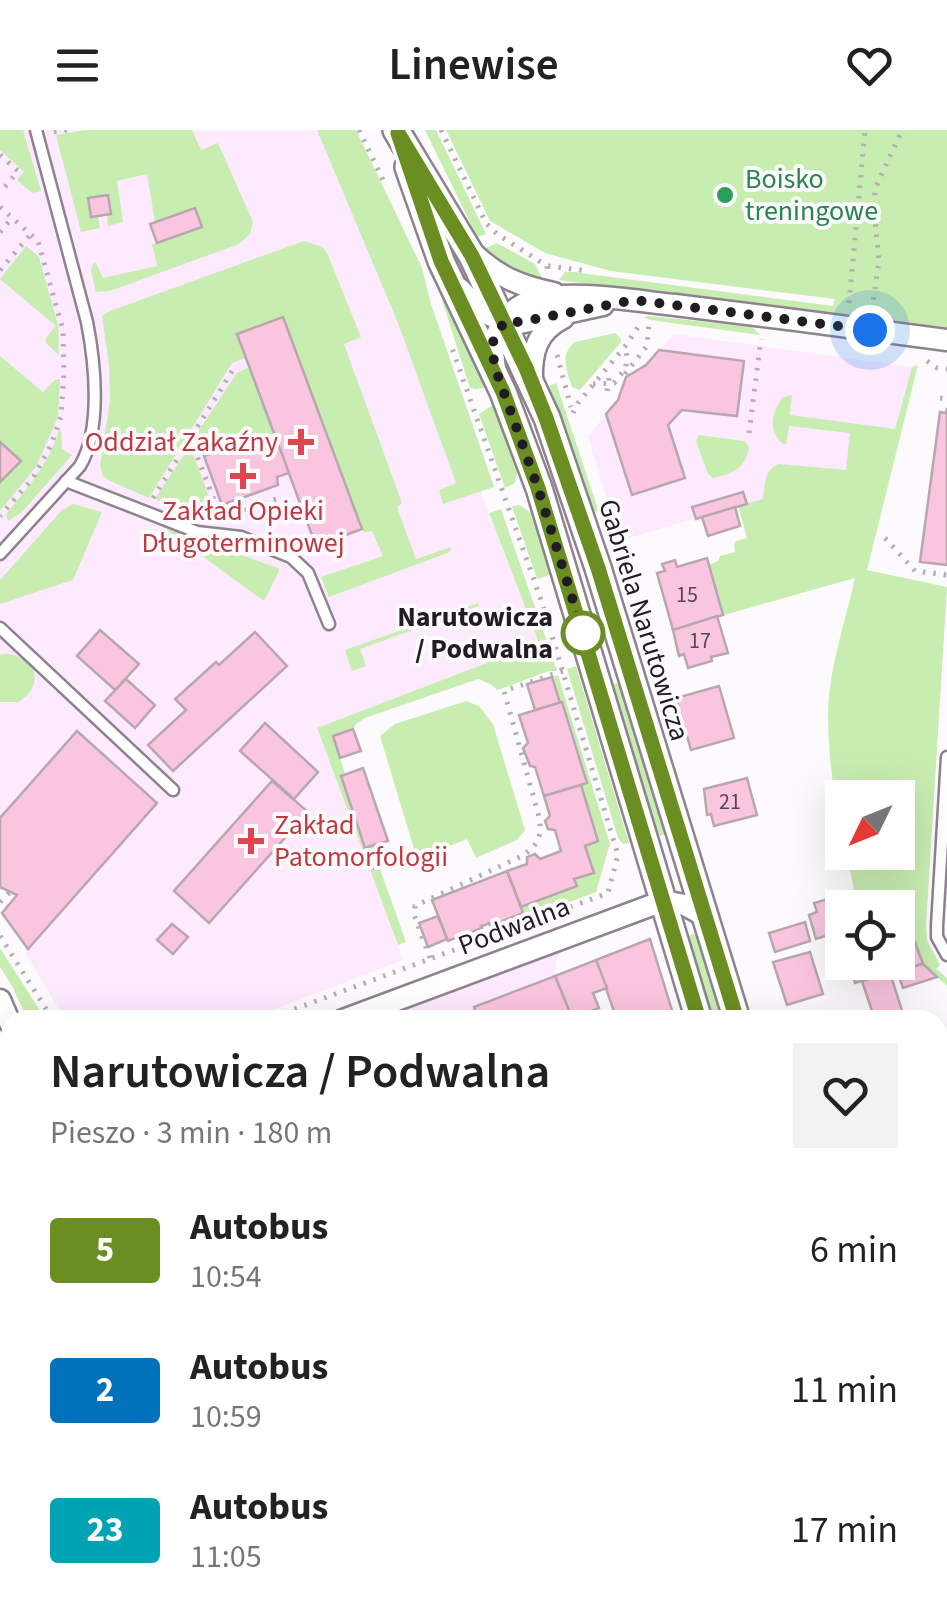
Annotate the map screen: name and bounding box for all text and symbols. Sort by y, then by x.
text: Linewise [388,33,559,97]
icon: menu [50,38,105,93]
icon: heart [842,38,897,93]
place label: Boisko treningowe [745,159,878,231]
marker: Boisko treningowe [714,184,736,206]
your location [845,305,895,355]
place label: Oddział Zakaźny [85,422,278,462]
marker: Oddział Zakaźny [288,429,314,455]
marker: Zakład Opieki Długoterminowej [230,463,256,489]
place label: Zakład Opieki Długoterminowej [141,491,345,563]
street label: Gabriela Narutowicza [588,494,700,746]
house number: 15 [676,579,698,611]
place label: Narutowicza / Podwalna [397,597,553,669]
marker: Narutowicza / Podwalna [562,612,604,654]
house number: 17 [689,625,711,657]
north arrow [825,780,915,870]
map controls [825,780,915,980]
house number: 21 [719,786,741,818]
place label: Zakład Patomorfologii [274,805,448,877]
marker: Zakład Patomorfologii [238,828,264,854]
street label: Podwalna [452,886,576,966]
button: locate [825,890,915,980]
text: Narutowicza / Podwalna [50,1038,550,1106]
button: heart [793,1043,898,1148]
text: Pieszo · 3 min · 180 m [50,1110,332,1156]
text: Autobus [190,1200,328,1254]
text: 6 min [810,1223,898,1277]
text: 5 [96,1225,114,1275]
text: 10:54 [190,1254,262,1300]
text: Autobus [190,1340,328,1394]
text: 11 min [791,1363,898,1417]
text: 2 [96,1365,114,1415]
text: 10:59 [190,1394,262,1440]
text: Autobus [190,1480,328,1534]
text: 17 min [791,1503,898,1557]
text: 23 [87,1505,123,1555]
text: 11:05 [190,1534,262,1580]

